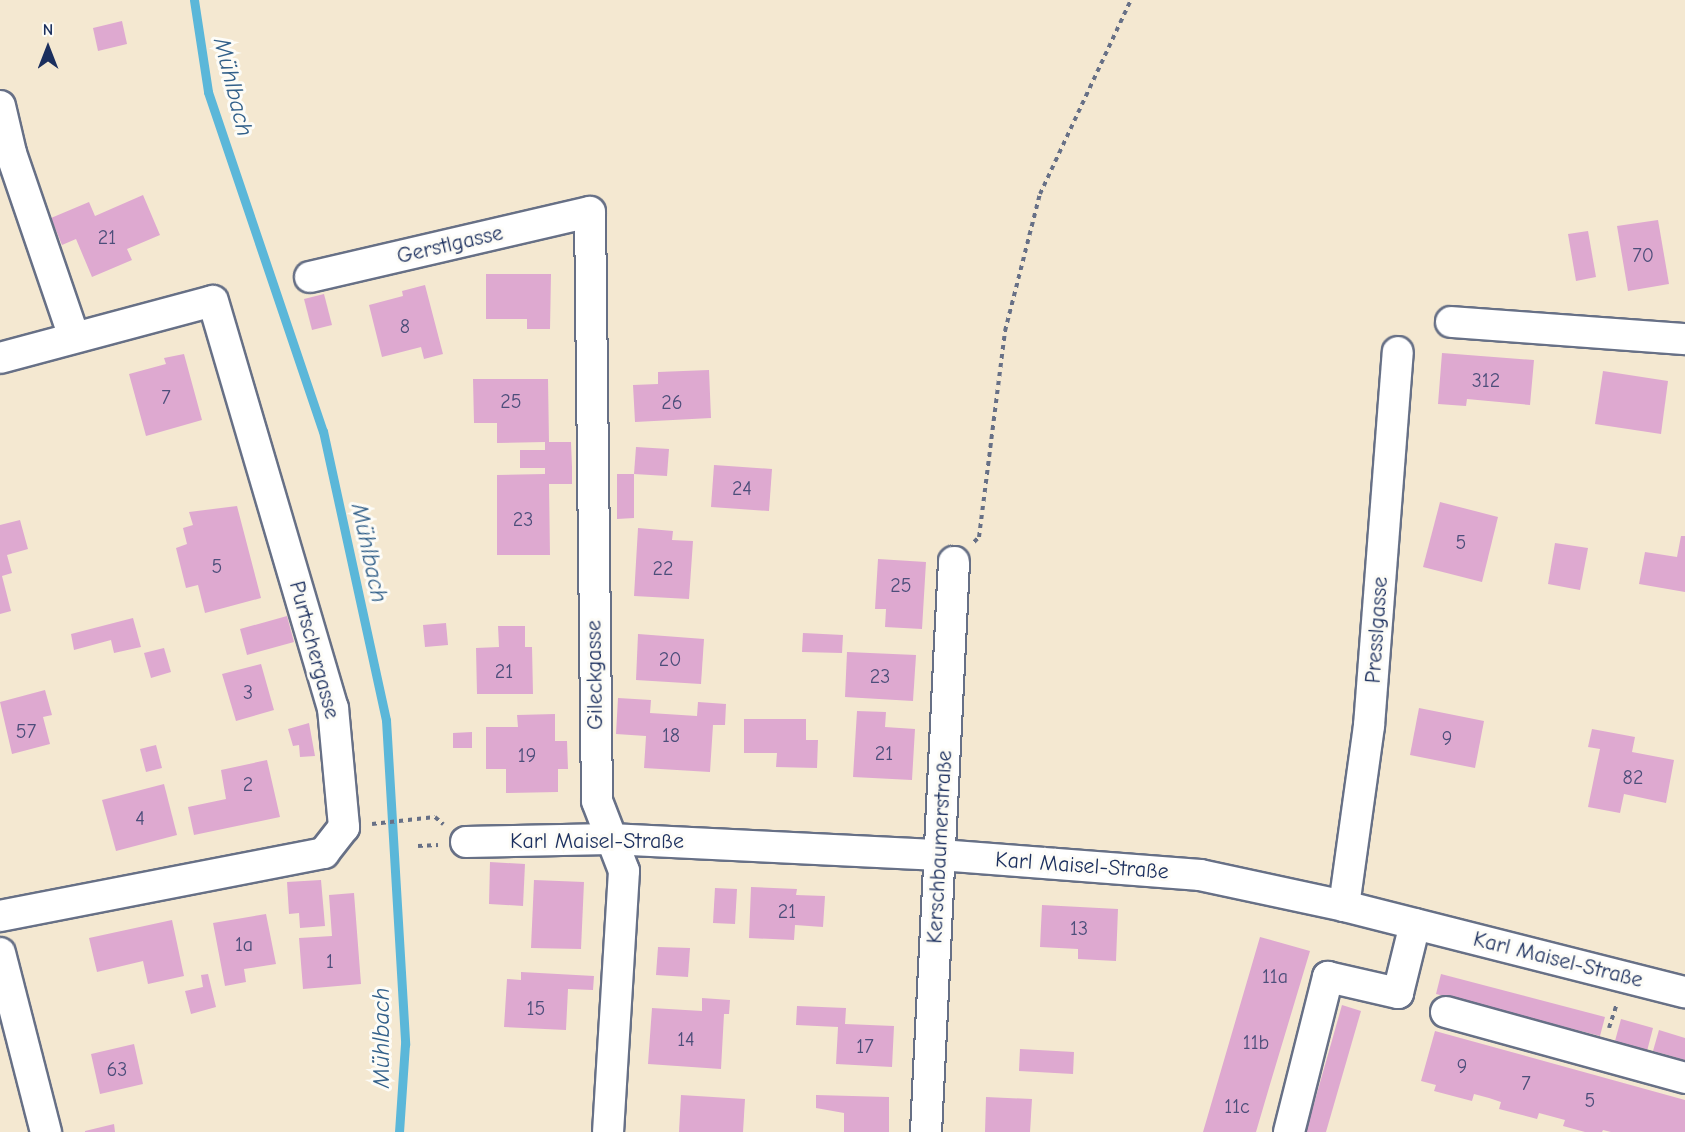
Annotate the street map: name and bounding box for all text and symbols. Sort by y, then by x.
north arrow [18,18,78,78]
text: N [43,21,53,39]
water label: Mühlbach [207,35,259,139]
street label: Gerstlgasse [394,220,506,270]
house number: 21 [98,225,116,249]
house number: 70 [1632,243,1654,267]
house number: 8 [400,314,410,338]
house number: 312 [1472,368,1500,392]
house number: 7 [161,385,171,409]
house number: 25 [500,389,522,413]
house number: 26 [661,390,683,414]
house number: 24 [732,476,752,500]
water label: Mühlbach [344,501,394,605]
house number: 23 [513,507,533,531]
house number: 5 [1456,530,1466,554]
house number: 5 [212,554,222,578]
house number: 22 [653,556,673,580]
house number: 25 [890,573,912,597]
street label: Presslgasse [1360,576,1394,684]
street label: Purtschergasse [283,578,345,722]
street label: Gileckgasse [581,620,609,730]
house number: 20 [659,647,681,671]
house number: 21 [495,659,513,683]
house number: 23 [870,664,890,688]
house number: 3 [243,680,253,704]
house number: 57 [16,719,36,743]
house number: 18 [662,723,680,747]
house number: 9 [1442,726,1452,750]
house number: 21 [875,741,893,765]
house number: 19 [518,743,536,767]
street label: Kerschbaumerstraße [922,750,958,944]
house number: 82 [1623,765,1643,789]
house number: 2 [243,772,253,796]
house number: 4 [135,806,145,830]
street label: Karl Maisel-Straße [510,829,684,855]
street label: Karl Maisel-Straße [994,847,1170,885]
house number: 21 [778,899,796,923]
house number: 13 [1070,916,1088,940]
street label: Karl Maisel-Straße [1470,926,1646,994]
house number: 1a [235,932,253,956]
house number: 1 [326,949,334,973]
house number: 11a [1262,964,1288,988]
water label: Mühlbach [368,988,396,1088]
house number: 15 [527,996,545,1020]
house number: 14 [677,1027,695,1051]
house number: 11b [1243,1030,1269,1054]
house number: 17 [856,1034,874,1058]
house number: 9 [1457,1054,1467,1078]
house number: 63 [107,1057,127,1081]
house number: 7 [1521,1071,1531,1095]
house number: 5 [1585,1088,1595,1112]
house number: 11c [1224,1094,1250,1118]

